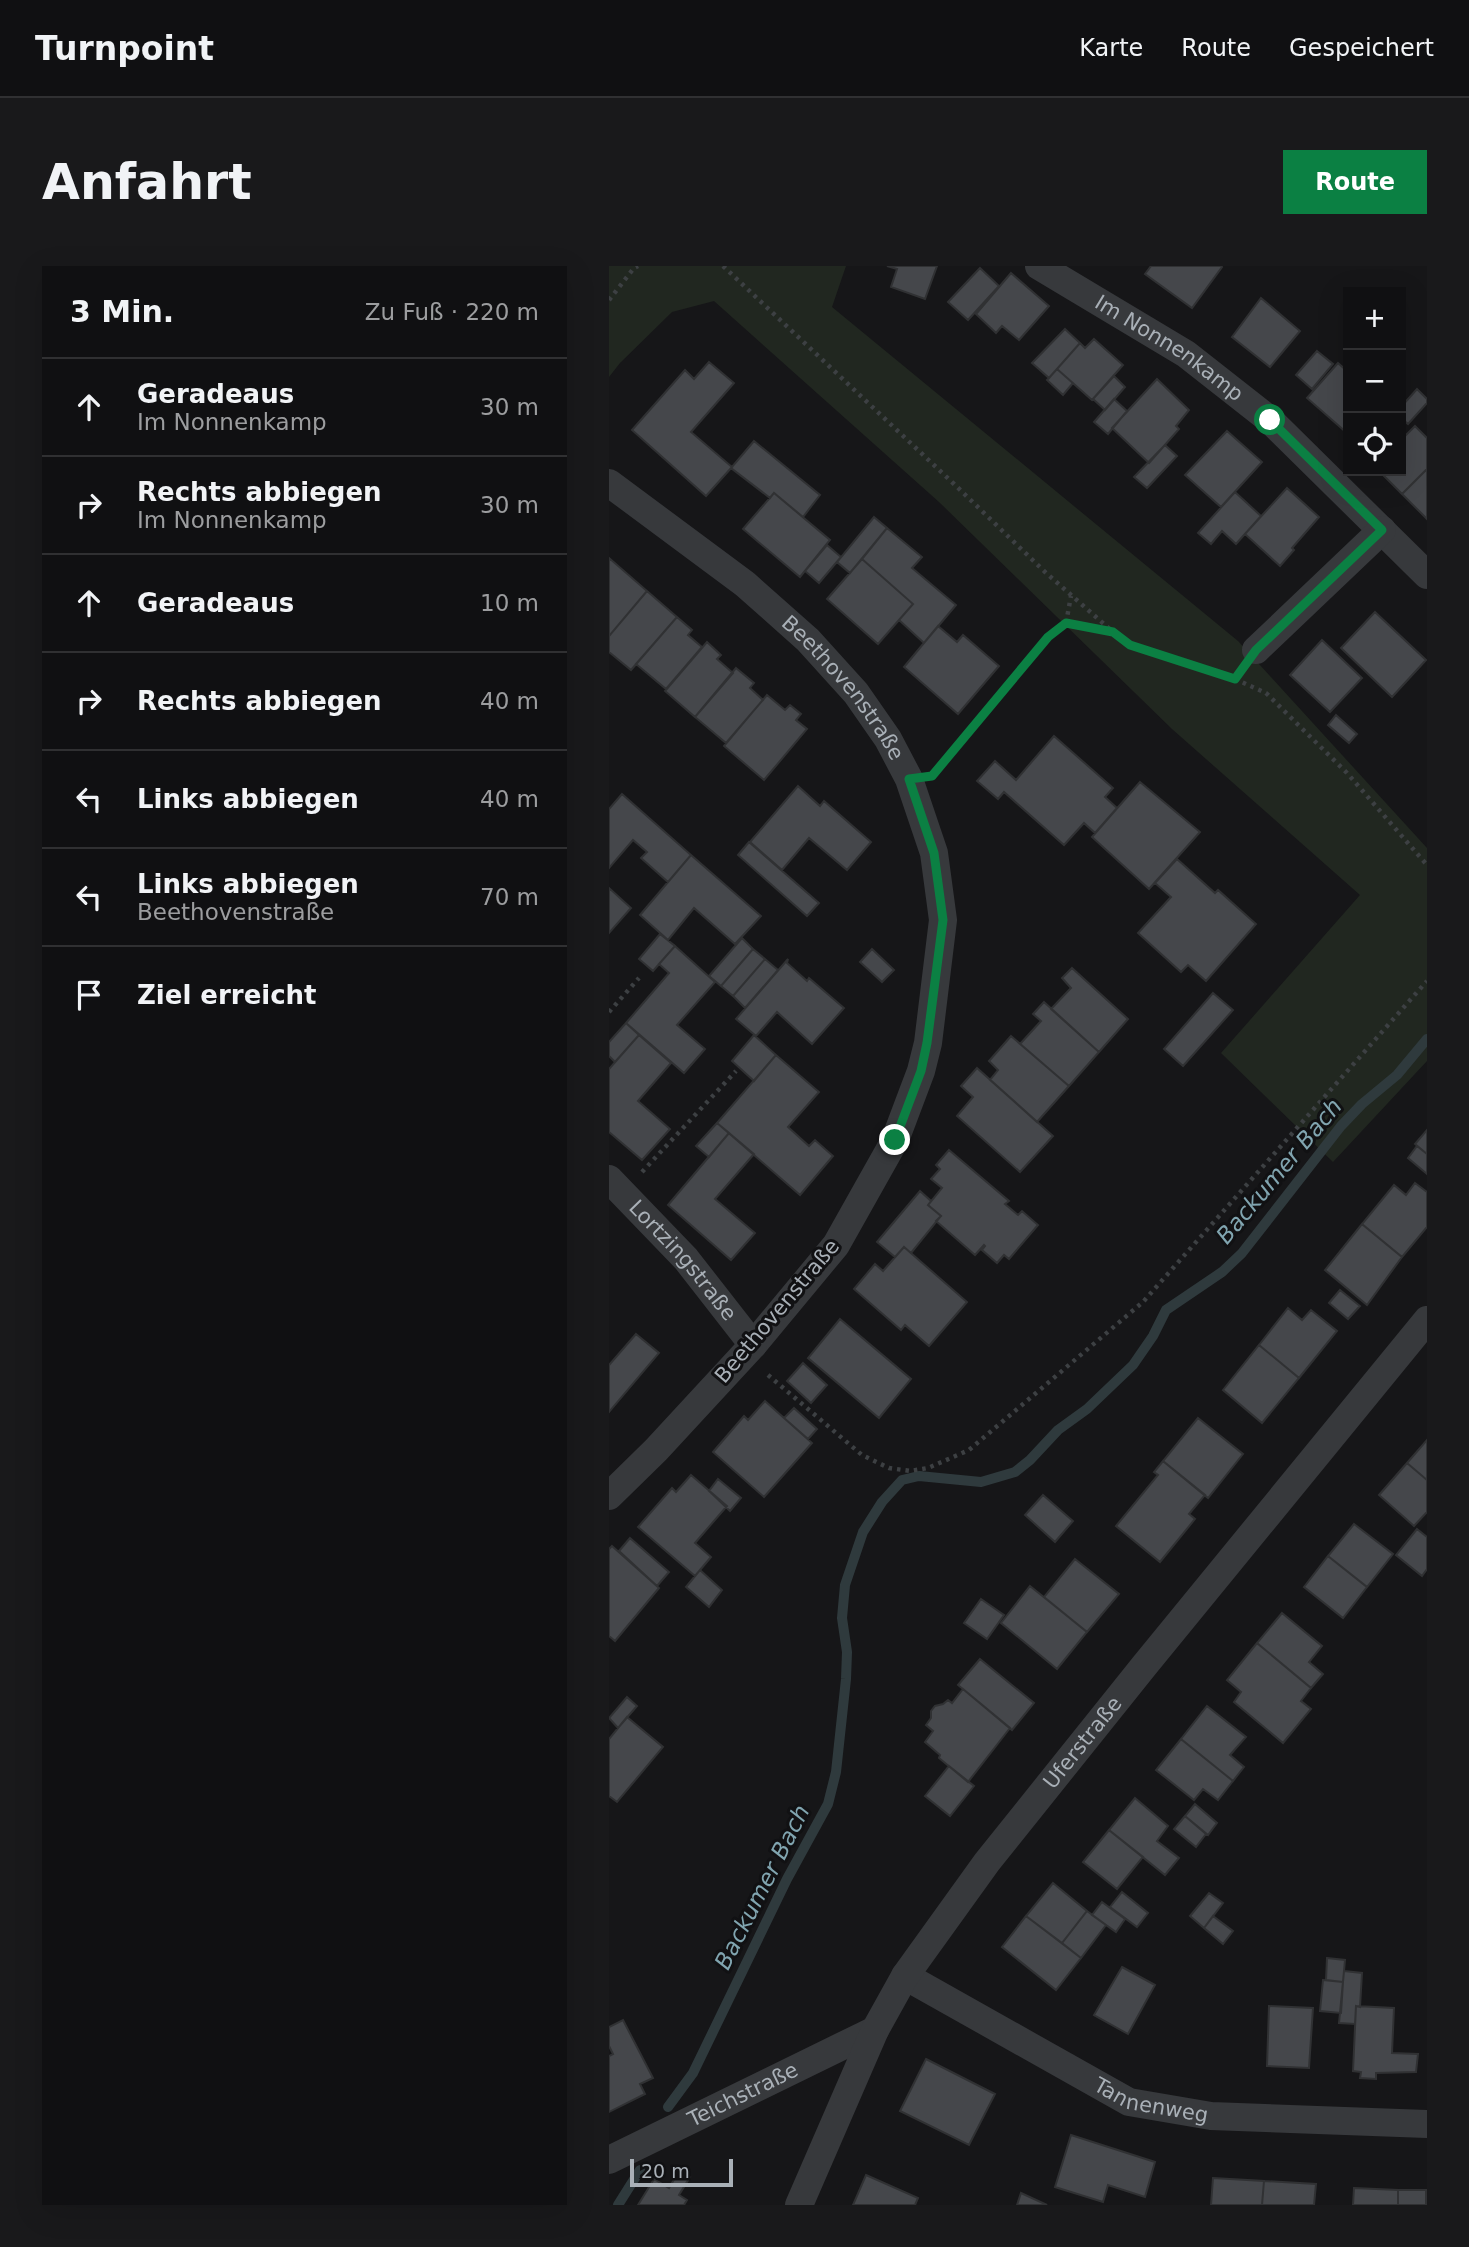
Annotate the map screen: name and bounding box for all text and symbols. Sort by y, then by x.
text: Turnpoint [35,29,214,68]
text: Karte [1079,34,1143,62]
text: Route [1181,34,1251,62]
text: Gespeichert [1289,34,1434,62]
button: Route [1283,150,1427,214]
text: Anfahrt [42,154,252,211]
map controls [1343,287,1406,476]
button: + [1343,287,1406,350]
street label: Im Nonnenkamp [1091,290,1248,406]
text: 3 Min. [70,294,174,329]
text: Zu Fuß · 220 m [365,299,539,325]
button: − [1343,350,1406,413]
text: Geradeaus [137,379,294,409]
icon: ahead [70,388,108,426]
text: 30 m [480,394,539,420]
route start [1254,404,1285,435]
text: Im Nonnenkamp [137,409,327,435]
button: locate [1343,413,1406,476]
text: Rechts abbiegen [137,477,382,507]
icon: right [70,486,108,524]
text: 30 m [480,492,539,518]
text: Im Nonnenkamp [137,507,327,533]
icon: ahead [70,584,108,622]
text: Geradeaus [137,588,294,618]
text: 10 m [480,590,539,616]
street label: Beethovenstraße [777,611,909,764]
icon: right [70,682,108,720]
text: Rechts abbiegen [137,686,382,716]
text: 40 m [480,688,539,714]
icon: left [70,780,108,818]
text: Links abbiegen [137,784,359,814]
text: 40 m [480,786,539,812]
text: Links abbiegen [137,869,359,899]
icon: left [70,878,108,916]
text: 70 m [480,884,539,910]
text: Beethovenstraße [137,899,334,925]
icon: arrive [70,976,108,1014]
text: Ziel erreicht [137,980,317,1010]
water label: Backumer Bach [1211,1093,1347,1249]
route end [879,1124,910,1155]
street label: Lortzingstraße [624,1195,741,1325]
street label: Beethovenstraße [710,1234,844,1388]
street label: Uferstraße [1039,1692,1127,1793]
water label: Backumer Bach [709,1801,815,1973]
street label: Teichstraße [683,2058,802,2132]
street label: Tannenweg [1089,2072,1210,2127]
scale bar [630,2156,733,2188]
text: 20 m [641,2160,690,2182]

